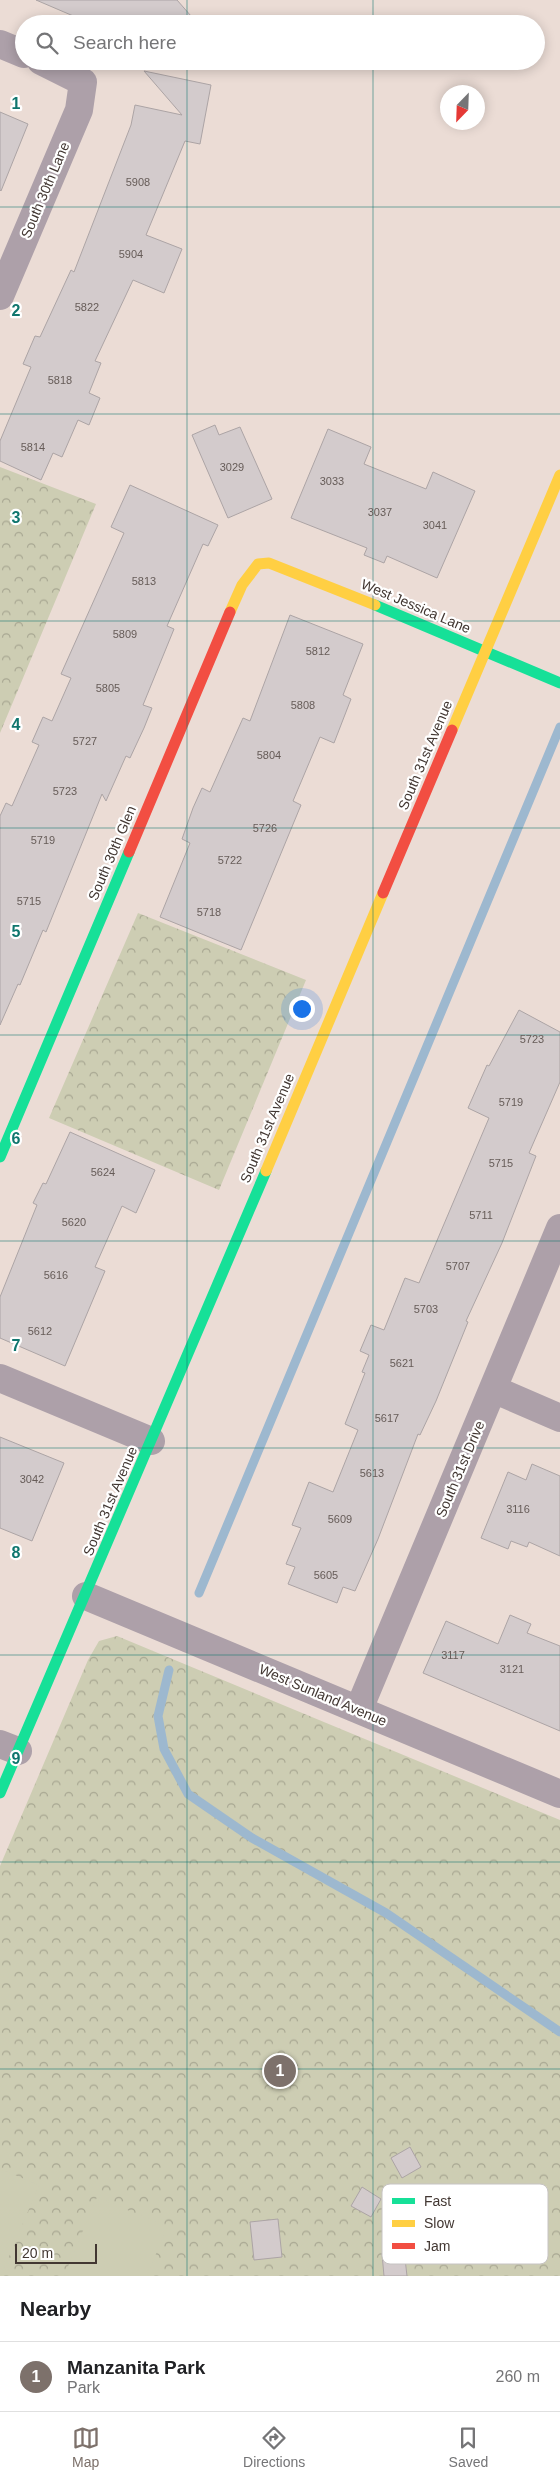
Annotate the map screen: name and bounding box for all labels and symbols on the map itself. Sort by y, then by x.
north arrow [440,85,485,130]
text: 1 [12,95,21,112]
street label: South 30th Lane [18,139,73,240]
house number: 5908 [126,176,150,188]
house number: 5904 [119,248,143,260]
house number: 5822 [75,301,99,313]
text: 2 [12,302,21,319]
house number: 5818 [48,374,72,386]
house number: 5814 [21,441,45,453]
house number: 3029 [220,461,244,473]
house number: 3033 [320,475,344,487]
house number: 3037 [368,506,392,518]
text: 3 [12,509,21,526]
house number: 3041 [423,519,447,531]
house number: 5813 [132,575,156,587]
street label: West Jessica Lane [359,576,473,636]
house number: 5809 [113,628,137,640]
house number: 5812 [306,645,330,657]
house number: 5805 [96,682,120,694]
street label: South 31st Avenue [395,698,455,812]
house number: 5808 [291,699,315,711]
text: 4 [12,716,21,733]
house number: 5727 [73,735,97,747]
house number: 5804 [257,749,281,761]
house number: 5723 [53,785,77,797]
street label: South 30th Glen [85,803,139,903]
house number: 5726 [253,822,277,834]
house number: 5719 [31,834,55,846]
house number: 5722 [218,854,242,866]
house number: 5715 [17,895,41,907]
house number: 5718 [197,906,221,918]
text: 5 [12,923,21,940]
your location [289,996,315,1022]
house number: 5723 [520,1033,544,1045]
street label: South 31st Avenue [237,1071,297,1185]
house number: 5719 [499,1096,523,1108]
text: 6 [12,1130,21,1147]
house number: 5715 [489,1157,513,1169]
house number: 5624 [91,1166,115,1178]
house number: 5711 [469,1209,493,1221]
house number: 5620 [62,1216,86,1228]
house number: 5707 [446,1260,470,1272]
house number: 5616 [44,1269,68,1281]
house number: 5703 [414,1303,438,1315]
house number: 5612 [28,1325,52,1337]
text: 7 [12,1337,21,1354]
house number: 5621 [390,1357,414,1369]
house number: 5617 [375,1412,399,1424]
street label: South 31st Drive [432,1418,488,1520]
street label: South 31st Avenue [80,1444,140,1558]
house number: 5613 [360,1467,384,1479]
house number: 3042 [20,1473,44,1485]
house number: 3116 [506,1503,530,1515]
house number: 5609 [328,1513,352,1525]
text: 8 [12,1544,21,1561]
house number: 5605 [314,1569,338,1581]
house number: 3117 [441,1649,465,1661]
street label: West Sunland Avenue [257,1661,389,1729]
house number: 3121 [500,1663,524,1675]
text: 9 [12,1750,21,1767]
pin: 1 [264,2052,296,2090]
legend [382,2184,548,2264]
text: Fast [424,2193,451,2209]
text: Slow [424,2215,455,2231]
text: Jam [424,2238,450,2254]
scale bar [15,2241,98,2264]

